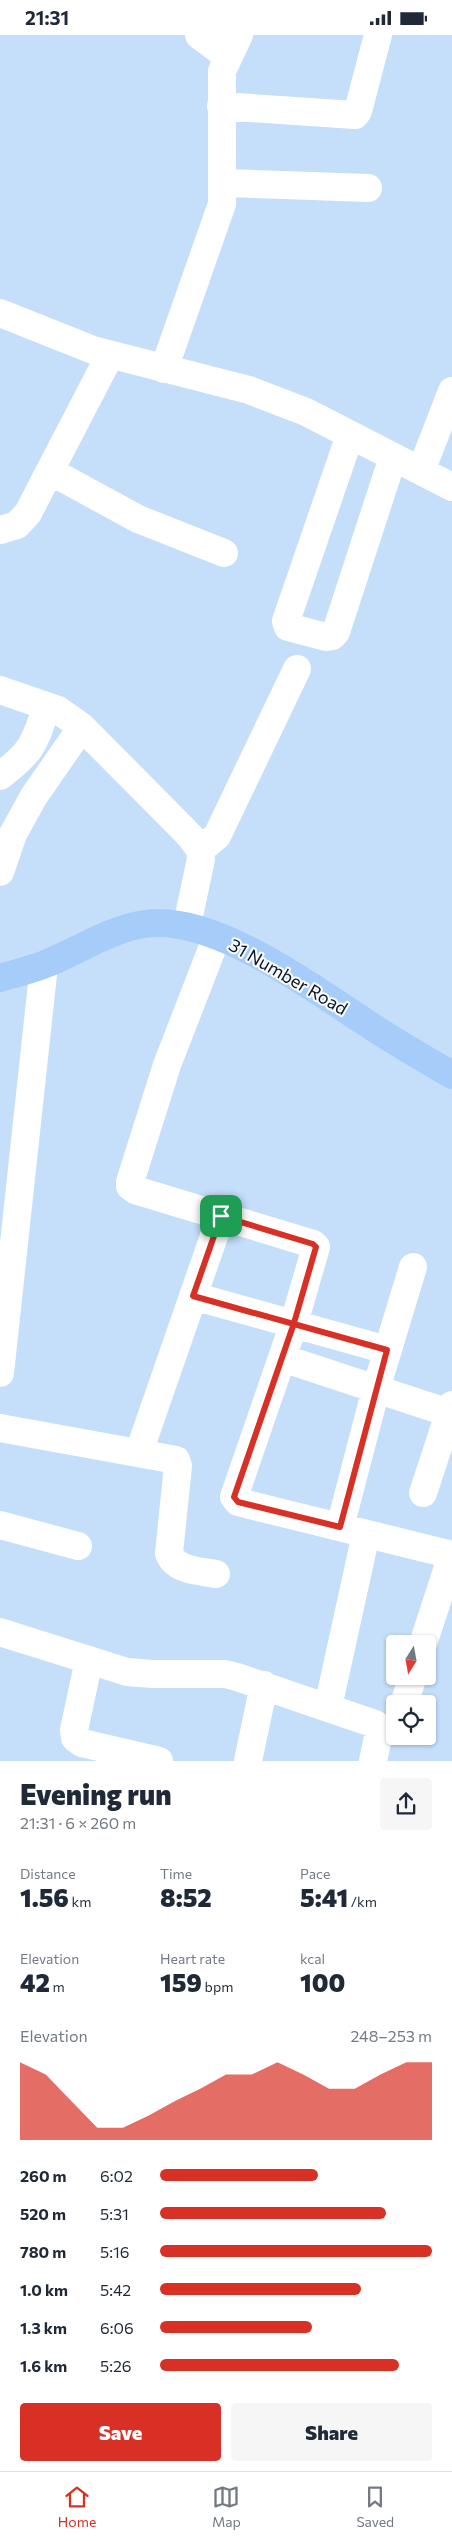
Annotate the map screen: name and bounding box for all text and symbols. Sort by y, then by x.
text: 21:31 [25,6,69,29]
street label: 31 Number Road [225,933,352,1019]
pin [200,1195,242,1237]
icon: arrive [207,1202,235,1230]
north arrow [386,1635,436,1685]
map controls [386,1635,436,1745]
button: locate [386,1695,436,1745]
text: Evening run [20,1777,172,1811]
button: share [380,1778,432,1830]
text: 21:31 · 6 × 260 m [20,1813,136,1832]
text: Distance [20,1865,76,1882]
text: Time [160,1865,192,1882]
text: Pace [300,1865,330,1882]
text: 1.56 [20,1882,69,1912]
text: 8:52 [160,1882,212,1912]
text: 5:41 [300,1882,348,1912]
text: km [69,1893,91,1910]
text: /km [348,1893,377,1910]
text: Elevation [20,1950,79,1967]
text: Heart rate [160,1950,225,1967]
text: kcal [300,1950,325,1967]
text: 42 [20,1967,50,1997]
text: 159 [160,1967,202,1997]
text: 100 [300,1967,345,1997]
text: m [50,1978,65,1995]
text: bpm [202,1978,233,1995]
text: Elevation [20,2026,88,2045]
text: 248–253 m [350,2026,432,2045]
text: 260 m [20,2166,67,2185]
text: 6:02 [100,2166,133,2185]
text: 520 m [20,2204,66,2223]
text: 5:31 [100,2204,129,2223]
text: 780 m [20,2242,66,2261]
text: 5:16 [100,2242,130,2261]
text: 1.0 km [20,2280,68,2299]
text: 5:42 [100,2280,131,2299]
text: 1.3 km [20,2318,67,2337]
text: 6:06 [100,2318,134,2337]
text: 1.6 km [20,2356,67,2375]
text: 5:26 [100,2356,132,2375]
button: Save [20,2403,221,2461]
button: Share [231,2403,432,2461]
tab: Home [58,2483,96,2530]
tab: Map [212,2483,241,2530]
tab: Saved [356,2483,394,2530]

